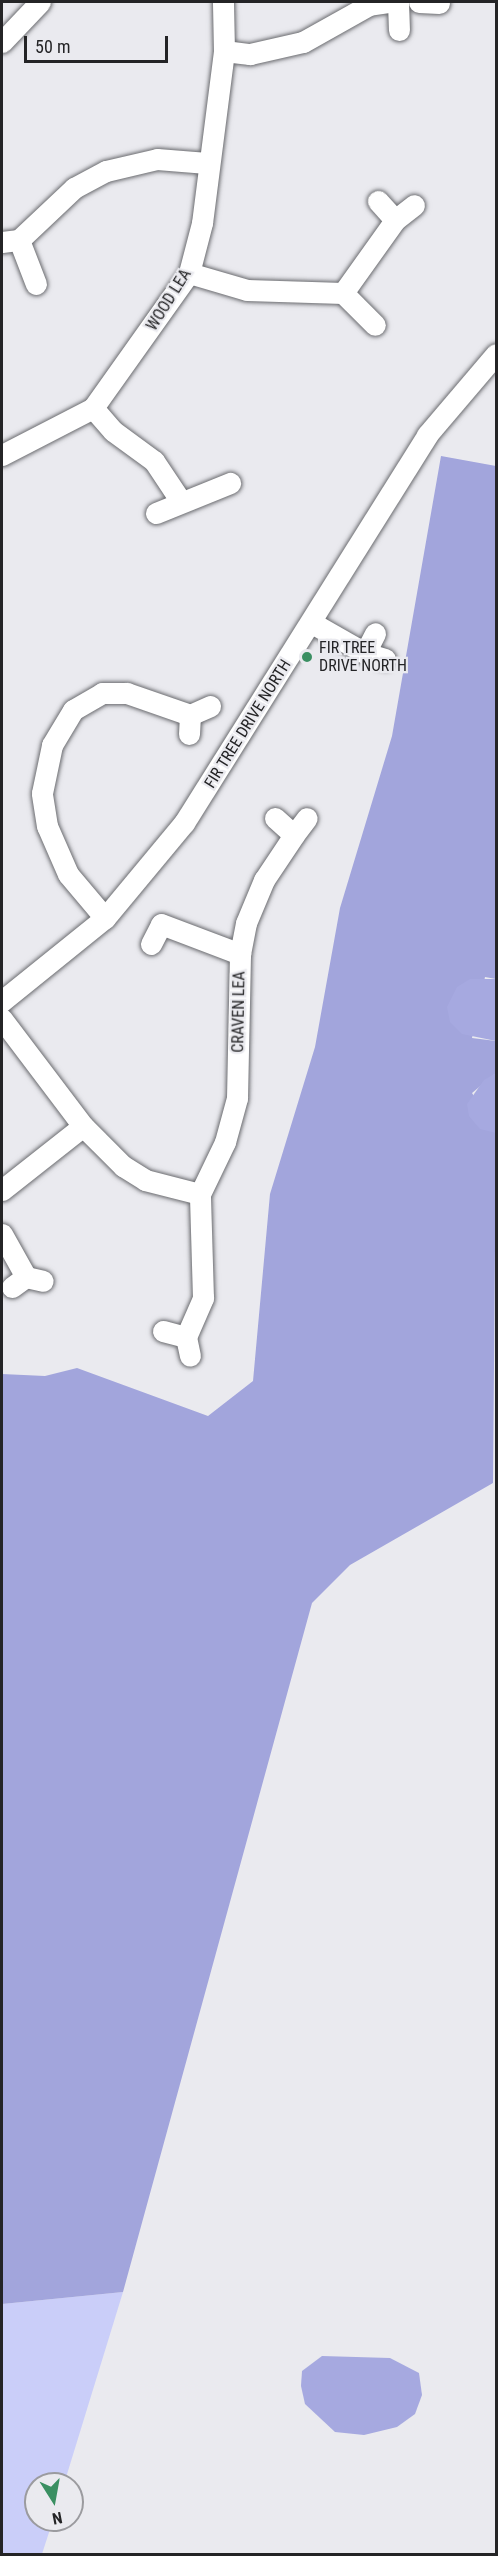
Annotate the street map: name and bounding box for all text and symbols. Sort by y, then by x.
scale bar [27,24,171,62]
text: 50 m [35,36,70,57]
street label: WOOD LEA [143,266,195,334]
place label: FIR TREE DRIVE NORTH [319,638,407,676]
marker: FIR TREE DRIVE NORTH [300,650,314,664]
street label: FIR TREE DRIVE NORTH [201,656,295,792]
street label: CRAVEN LEA [229,971,249,1053]
north arrow [24,2472,84,2532]
text: N [51,2508,64,2528]

